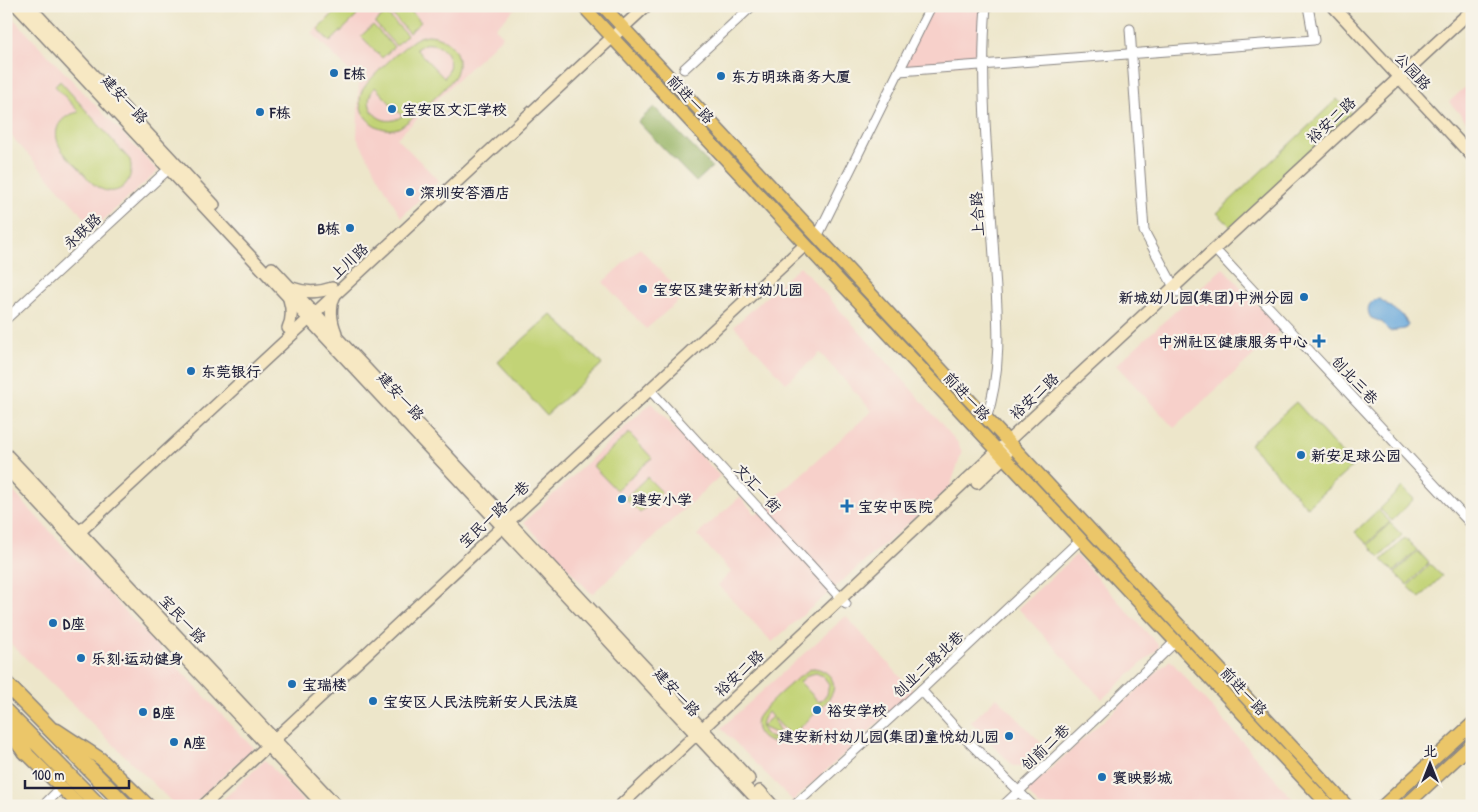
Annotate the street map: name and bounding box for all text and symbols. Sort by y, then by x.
street label: 公园路 [1390,47,1436,95]
place label: E栋 [344,63,366,84]
place label: 东方明珠商务大厦 [731,66,851,87]
marker: E栋 [328,67,340,79]
street label: 建安一路 [97,70,153,128]
street label: 前进一路 [663,70,719,128]
marker: 东方明珠商务大厦 [715,70,727,82]
street label: 裕安二路 [1302,92,1360,148]
place label: 宝安区文汇学校 [402,99,507,120]
place label: F栋 [269,102,291,123]
marker: 宝安区文汇学校 [386,103,398,115]
marker: F栋 [254,106,266,118]
place label: 深圳安答酒店 [420,182,510,203]
marker: 深圳安答酒店 [404,186,416,198]
street label: 上合路 [965,191,989,237]
street label: 永联路 [58,208,106,254]
place label: B栋 [317,218,340,239]
marker: B栋 [344,222,356,234]
street label: 上川路 [325,238,373,284]
place label: 宝安区建安新村幼儿园 [653,279,803,300]
marker: 宝安区建安新村幼儿园 [637,283,649,295]
place label: 新城幼儿园(集团)中洲分园 [1119,287,1294,308]
marker: 新城幼儿园(集团)中洲分园 [1298,291,1310,303]
place label: 中洲社区健康服务中心 [1158,331,1308,352]
marker: 中洲社区健康服务中心 [1312,334,1326,348]
street label: 创北三巷 [1327,351,1383,409]
place label: 东莞银行 [201,361,261,382]
marker: 东莞银行 [185,365,197,377]
street label: 建安一路 [373,367,429,425]
street label: 前进一路 [939,367,995,425]
street label: 裕安二路 [1005,368,1063,424]
place label: 新安足球公园 [1311,445,1401,466]
marker: 新安足球公园 [1295,449,1307,461]
street label: 文汇一街 [730,459,786,517]
street label: 宝民一路一巷 [454,476,534,552]
place label: 建安小学 [632,489,692,510]
marker: 建安小学 [616,493,628,505]
place label: 宝安中医院 [858,496,933,517]
marker: 宝安中医院 [840,499,854,513]
street label: 宝民一路 [155,590,211,648]
place label: D座 [63,613,85,634]
marker: D座 [47,617,59,629]
street label: 创业二路北巷 [888,626,968,702]
street label: 裕安二路 [710,645,768,701]
place label: 乐刻·运动健身 [91,648,184,669]
marker: 乐刻·运动健身 [75,652,87,664]
street label: 前进一路 [1216,662,1272,720]
street label: 建安一路 [649,663,705,721]
place label: 宝瑞楼 [302,674,347,695]
marker: 宝瑞楼 [286,678,298,690]
place label: 宝安区人民法院新安人民法庭 [383,691,578,712]
marker: 宝安区人民法院新安人民法庭 [367,695,379,707]
place label: 裕安学校 [827,700,887,721]
place label: B座 [153,702,176,723]
marker: 裕安学校 [811,704,823,716]
marker: B座 [137,706,149,718]
street label: 创前二巷 [1016,719,1074,775]
place label: 建安新村幼儿园(集团)童悦幼儿园 [779,726,999,747]
marker: 建安新村幼儿园(集团)童悦幼儿园 [1003,730,1015,742]
place label: A座 [184,732,206,753]
marker: A座 [168,736,180,748]
north arrow [1406,740,1456,790]
text: 北 [1423,741,1437,760]
scale bar [25,757,129,789]
text: 100 m [32,764,65,785]
place label: 寰映影城 [1112,767,1172,788]
marker: 寰映影城 [1096,771,1108,783]

